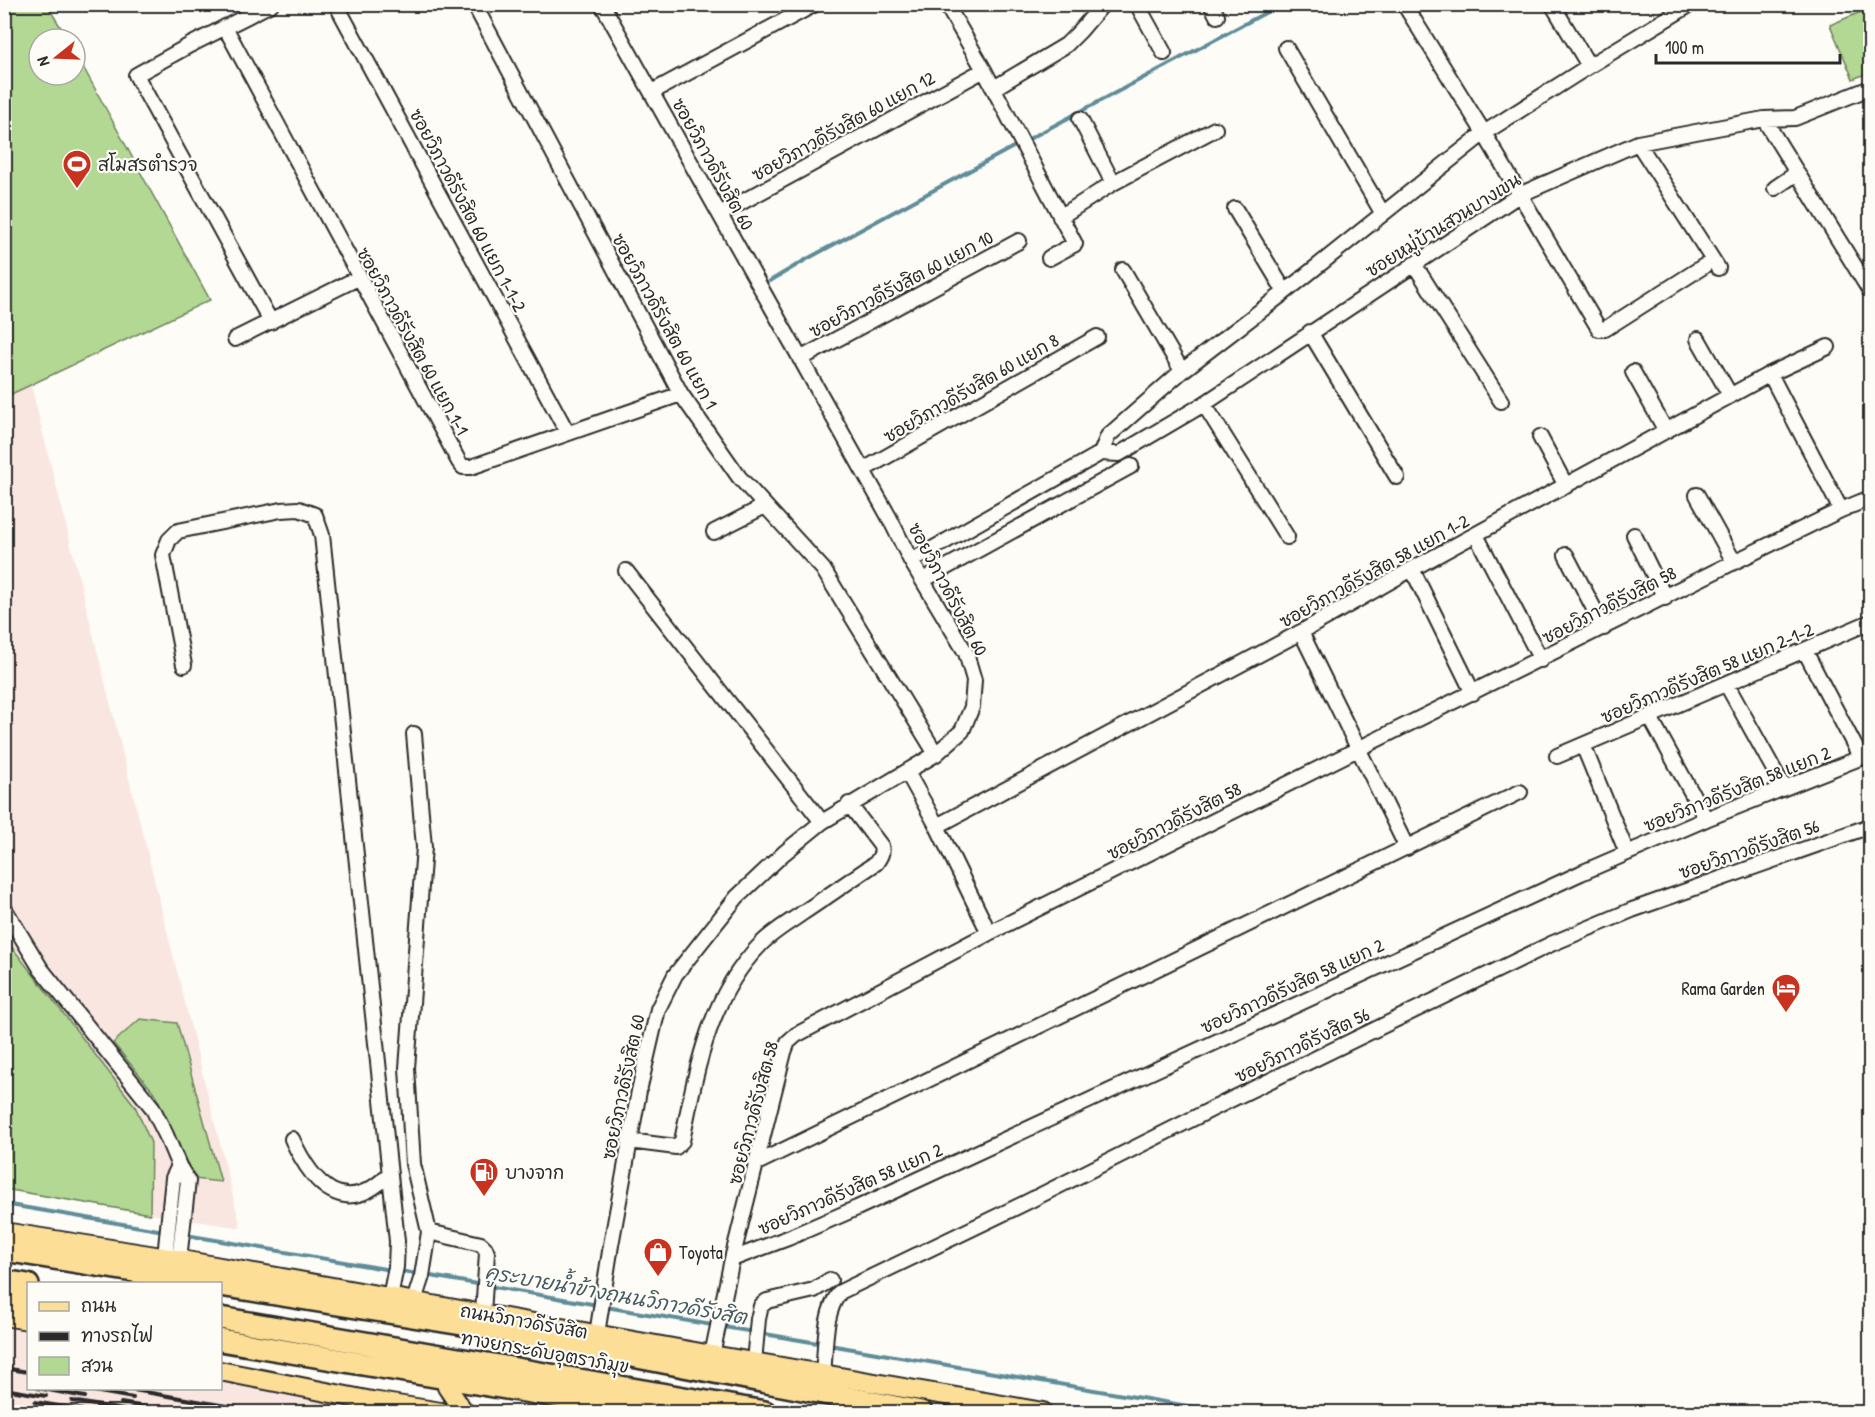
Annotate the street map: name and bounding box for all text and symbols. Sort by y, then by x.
north arrow [27,27,87,87]
scale bar [1656,27,1840,65]
text: 100 m [1665,35,1704,60]
text: N [31,54,55,69]
street label: ซอยวิภาวดีรังสิต 60 แยก 12 [747,65,939,187]
street label: ซอยวิภาวดีรังสิต 60 [666,93,760,235]
street label: ซอยวิภาวดีรังสิต 60 แยก 1-1-2 [404,104,533,316]
sports icon: สโมสรตำรวจ [61,148,93,190]
place label: สโมสรตำรวจ [98,152,197,177]
street label: ซอยหมู่บ้านสวนบางเขน [1361,167,1526,285]
street label: ซอยวิภาวดีรังสิต 60 แยก 10 [805,225,997,343]
street label: ซอยวิภาวดีรังสิต 60 แยก 1 [606,229,724,413]
street label: ซอยวิภาวดีรังสิต 60 แยก 1-1 [351,243,475,439]
street label: ซอยวิภาวดีรังสิต 60 แยก 8 [879,327,1063,448]
street label: ซอยวิภาวดีรังสิต 58 แยก 1-2 [1275,508,1474,634]
street label: ซอยวิภาวดีรังสิต 60 [902,518,994,660]
street label: ซอยวิภาวดีรังสิต 58 [1538,560,1681,650]
street label: ซอยวิภาวดีรังสิต 58 แยก 2-1-2 [1597,617,1818,729]
street label: ซอยวิภาวดีรังสิต 58 แยก 2 [1640,740,1835,838]
street label: ซอยวิภาวดีรังสิต 58 [1103,776,1246,866]
street label: ซอยวิภาวดีรังสิต 56 [1675,813,1823,885]
street label: ซอยวิภาวดีรังสิต 58 แยก 2 [1196,932,1388,1039]
hotel icon: Rama Garden [1770,972,1802,1014]
place label: Rama Garden [1681,976,1765,1001]
street label: ซอยวิภาวดีรังสิต 56 [1230,1002,1374,1088]
street label: ซอยวิภาวดีรังสิต 60 [595,1012,651,1162]
street label: ซอยวิภาวดีรังสิต 58 [722,1038,784,1188]
street label: ซอยวิภาวดีรังสิต 58 แยก 2 [754,1137,947,1241]
fuel station icon: บางจาก [468,1156,500,1198]
place label: บางจาก [505,1160,564,1185]
shop icon: Toyota [642,1236,674,1278]
place label: Toyota [679,1240,723,1265]
water label: คูระบายน้ำข้างถนนวิภาวดีรังสิต [483,1259,749,1329]
legend [27,1282,222,1390]
text: ถนน [81,1293,116,1318]
street label: ถนนวิภาวดีรังสิต [458,1299,590,1343]
text: ทางรถไฟ [81,1323,153,1348]
street label: ทางยกระดับอุตราภิมุข [458,1325,631,1381]
text: สวน [81,1353,113,1378]

